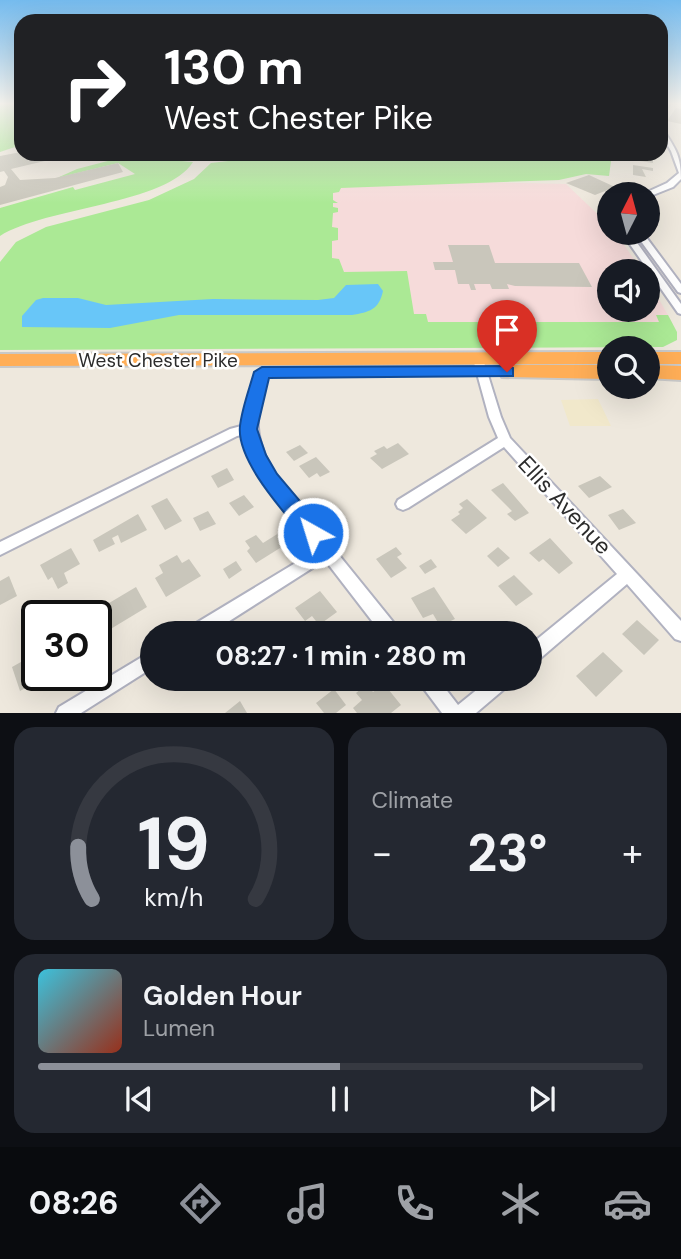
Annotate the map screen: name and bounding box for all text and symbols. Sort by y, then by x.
text: 130 m [164,35,304,99]
icon: right [49,42,140,133]
text: West Chester Pike [164,97,433,139]
north arrow [597,182,660,245]
map controls [597,182,660,399]
button: sound [597,259,660,322]
pin [477,300,537,372]
icon: arrive [488,311,526,349]
button: search [597,336,660,399]
street label: West Chester Pike [78,348,238,373]
street label: Ellis Avenue [512,449,618,561]
position arrow [276,496,350,570]
speed limit sign: 30 [21,600,112,691]
text: 08:27 · 1 min · 280 m [215,639,467,673]
text: Climate [372,785,453,815]
text: 19 [137,798,210,893]
text: 23° [467,819,547,887]
text: − [372,828,392,878]
text: + [622,828,643,878]
text: km/h [144,881,203,914]
text: Golden Hour [143,979,302,1013]
text: Lumen [143,1013,215,1043]
icon: previous [120,1080,158,1118]
icon: pause [321,1080,359,1118]
icon: next [523,1080,561,1118]
icon: directions [176,1179,225,1228]
icon: music [283,1179,332,1228]
icon: phone [390,1179,439,1228]
icon: climate [496,1179,545,1228]
icon: car [603,1179,652,1228]
text: 08:26 [29,1182,119,1224]

